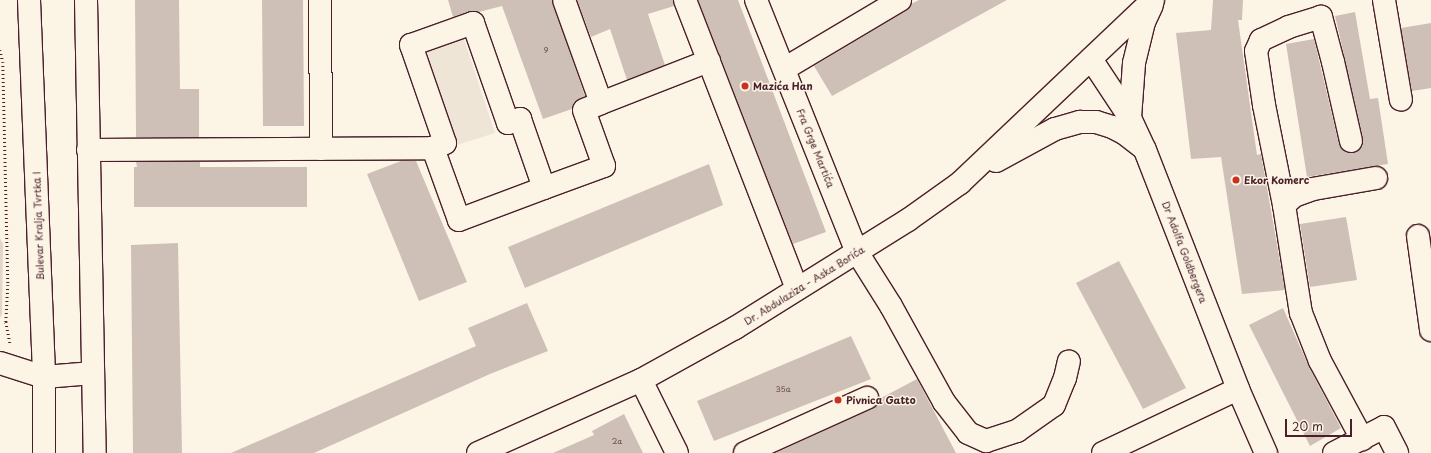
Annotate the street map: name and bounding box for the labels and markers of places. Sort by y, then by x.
place label: Mazića Han [753,80,814,92]
marker: Mazića Han [740,81,750,91]
place label: Ekor Komerc [1244,174,1309,186]
marker: Ekor Komerc [1231,175,1241,185]
place label: Pivnica Gatto [846,394,916,406]
marker: Pivnica Gatto [833,395,843,405]

